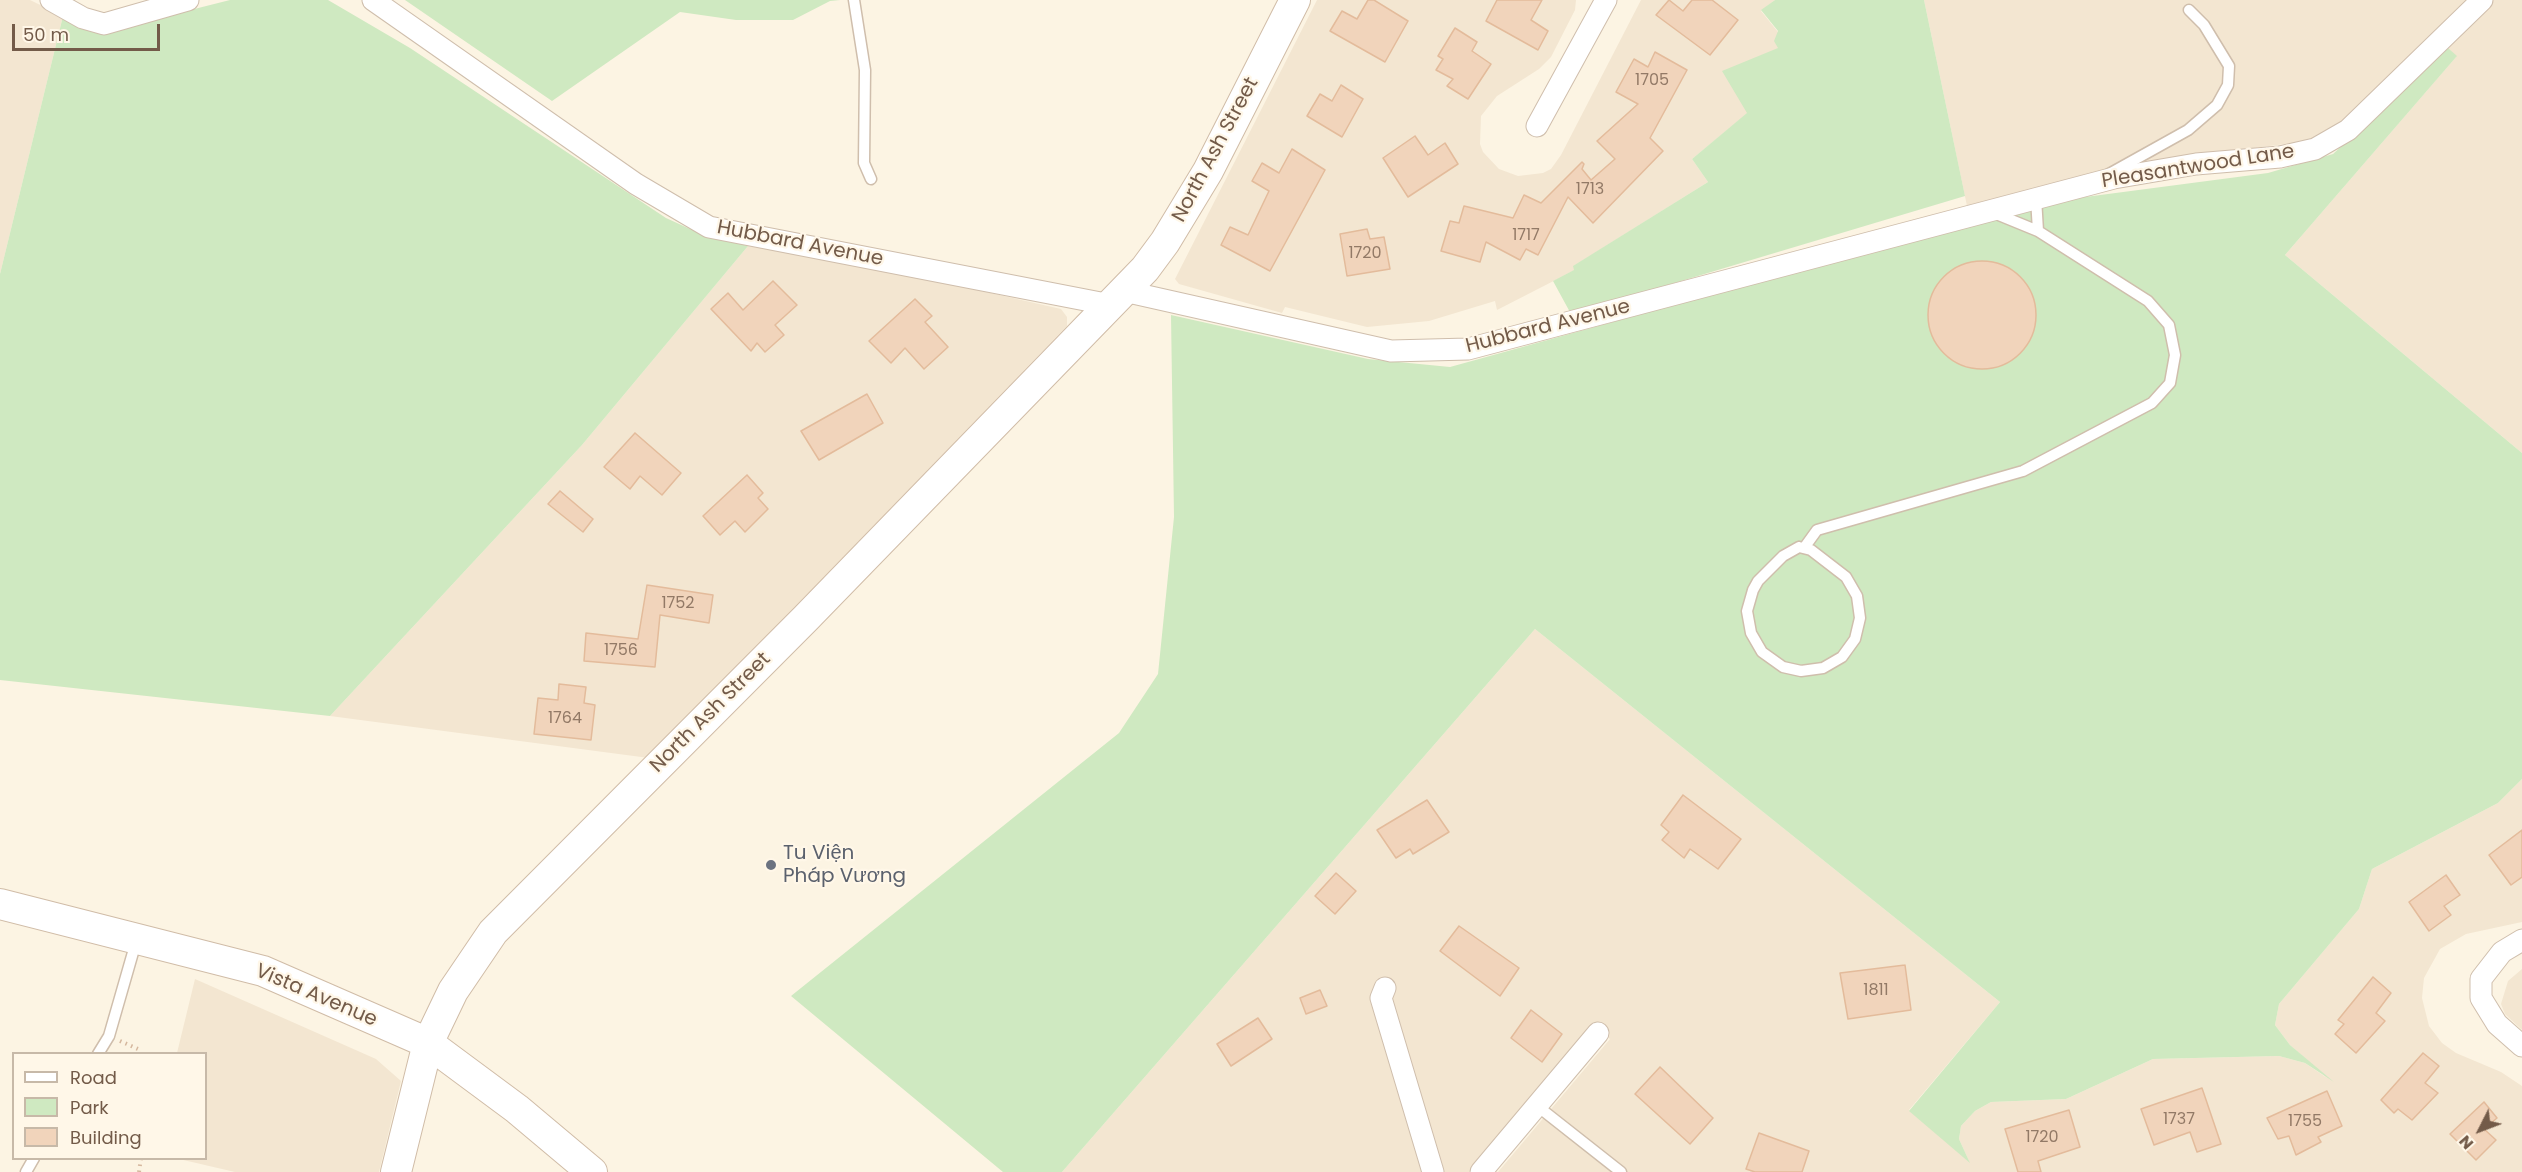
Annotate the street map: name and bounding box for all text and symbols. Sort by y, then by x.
scale bar [15,12,164,50]
text: 50 m [23,22,69,47]
house number: 1705 [1635,71,1669,91]
street label: North Ash Street [1168,74,1264,226]
street label: Pleasantwood Lane [2100,140,2296,194]
house number: 1713 [1576,180,1604,200]
street label: Hubbard Avenue [715,216,885,272]
house number: 1717 [1512,226,1540,246]
house number: 1720 [1348,244,1382,264]
street label: Hubbard Avenue [1463,295,1633,359]
house number: 1752 [661,594,695,614]
house number: 1756 [604,641,638,661]
street label: North Ash Street [646,648,776,778]
house number: 1764 [548,709,582,729]
place label: Tu Viện Pháp Vương [783,842,906,889]
marker: Tu Viện Pháp Vương [764,858,778,872]
street label: Vista Avenue [251,960,381,1032]
house number: 1811 [1863,981,1889,1001]
legend [12,1052,207,1160]
text: Road [70,1065,117,1090]
text: Park [70,1095,109,1120]
north arrow [2450,1100,2510,1160]
house number: 1737 [2163,1110,2195,1130]
house number: 1755 [2288,1112,2322,1132]
text: Building [70,1125,142,1150]
house number: 1720 [2025,1128,2059,1148]
text: N [2454,1130,2479,1155]

